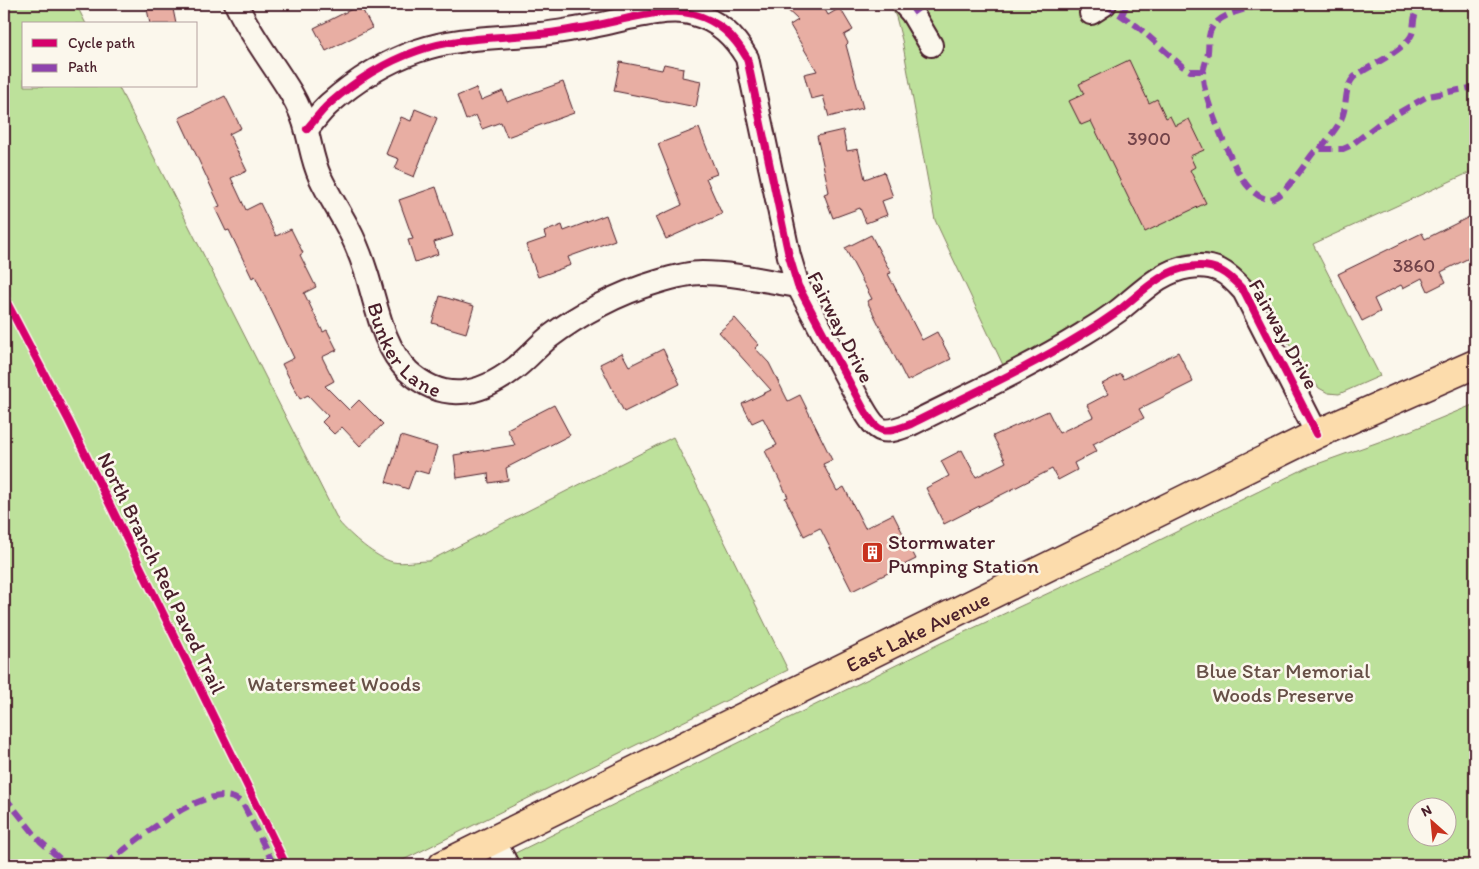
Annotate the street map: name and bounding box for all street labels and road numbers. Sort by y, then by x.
street label: Fairway Drive [802,267,880,387]
street label: Fairway Drive [1244,275,1324,393]
street label: Bunker Lane [363,299,444,402]
street label: North Branch Red Paved Trail [93,448,231,698]
street label: East Lake Avenue [842,585,993,677]

